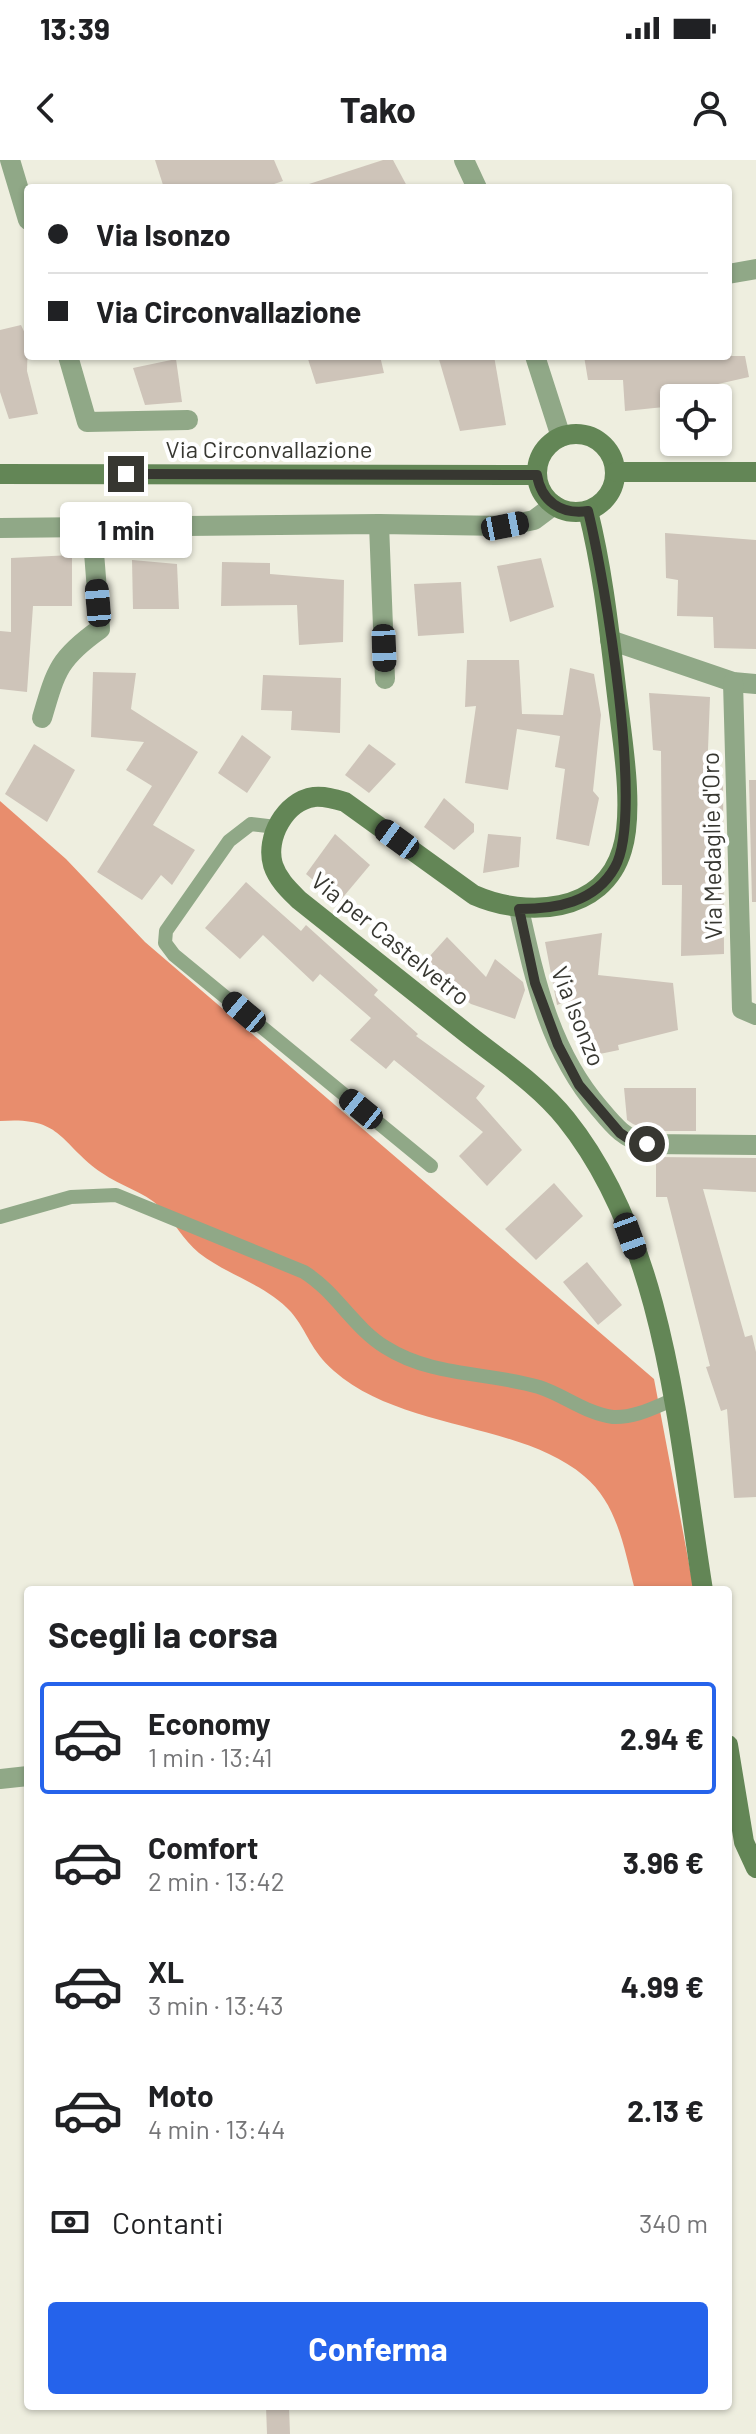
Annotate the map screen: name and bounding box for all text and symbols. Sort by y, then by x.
text: 13:39 [40,10,110,46]
icon: back [24,86,68,130]
icon: person [688,86,732,130]
text: Tako [340,87,416,130]
text: Via Isonzo [96,216,231,252]
text: Via Circonvallazione [96,293,362,329]
map controls [660,384,732,456]
button: locate [660,384,732,456]
street label: Via Circonvallazione [166,434,372,463]
route end [108,456,144,492]
callout: 1 min [60,502,192,558]
car [479,510,531,542]
text: 1 min [98,514,154,545]
car [84,578,112,628]
car [371,624,397,672]
street label: Via Medaglie d'Oro [695,752,727,940]
car [371,815,423,863]
street label: Via per Castelvetro [306,865,476,1011]
street label: Via Isonzo [546,962,612,1070]
car [218,987,270,1037]
car [335,1085,387,1133]
route start [629,1126,665,1162]
car [611,1209,649,1263]
text: Scegli la corsa [48,1612,278,1655]
icon: car [52,1702,124,1774]
text: Economy [148,1705,271,1741]
text: 2.94 € [620,1720,704,1756]
text: 1 min · 13:41 [148,1741,273,1772]
icon: car [52,1826,124,1898]
text: Comfort [148,1829,258,1865]
text: 3.96 € [623,1844,704,1880]
text: 2 min · 13:42 [148,1865,285,1896]
icon: car [52,1950,124,2022]
text: XL [148,1953,184,1989]
text: 4.99 € [621,1968,704,2004]
text: 3 min · 13:43 [148,1989,284,2020]
icon: car [52,2074,124,2146]
text: Moto [148,2077,214,2113]
text: 2.13 € [627,2092,704,2128]
text: 4 min · 13:44 [148,2113,286,2144]
icon: cash [48,2200,92,2244]
text: Contanti [112,2204,224,2240]
text: 340 m [639,2207,708,2238]
button: Conferma [48,2302,708,2394]

